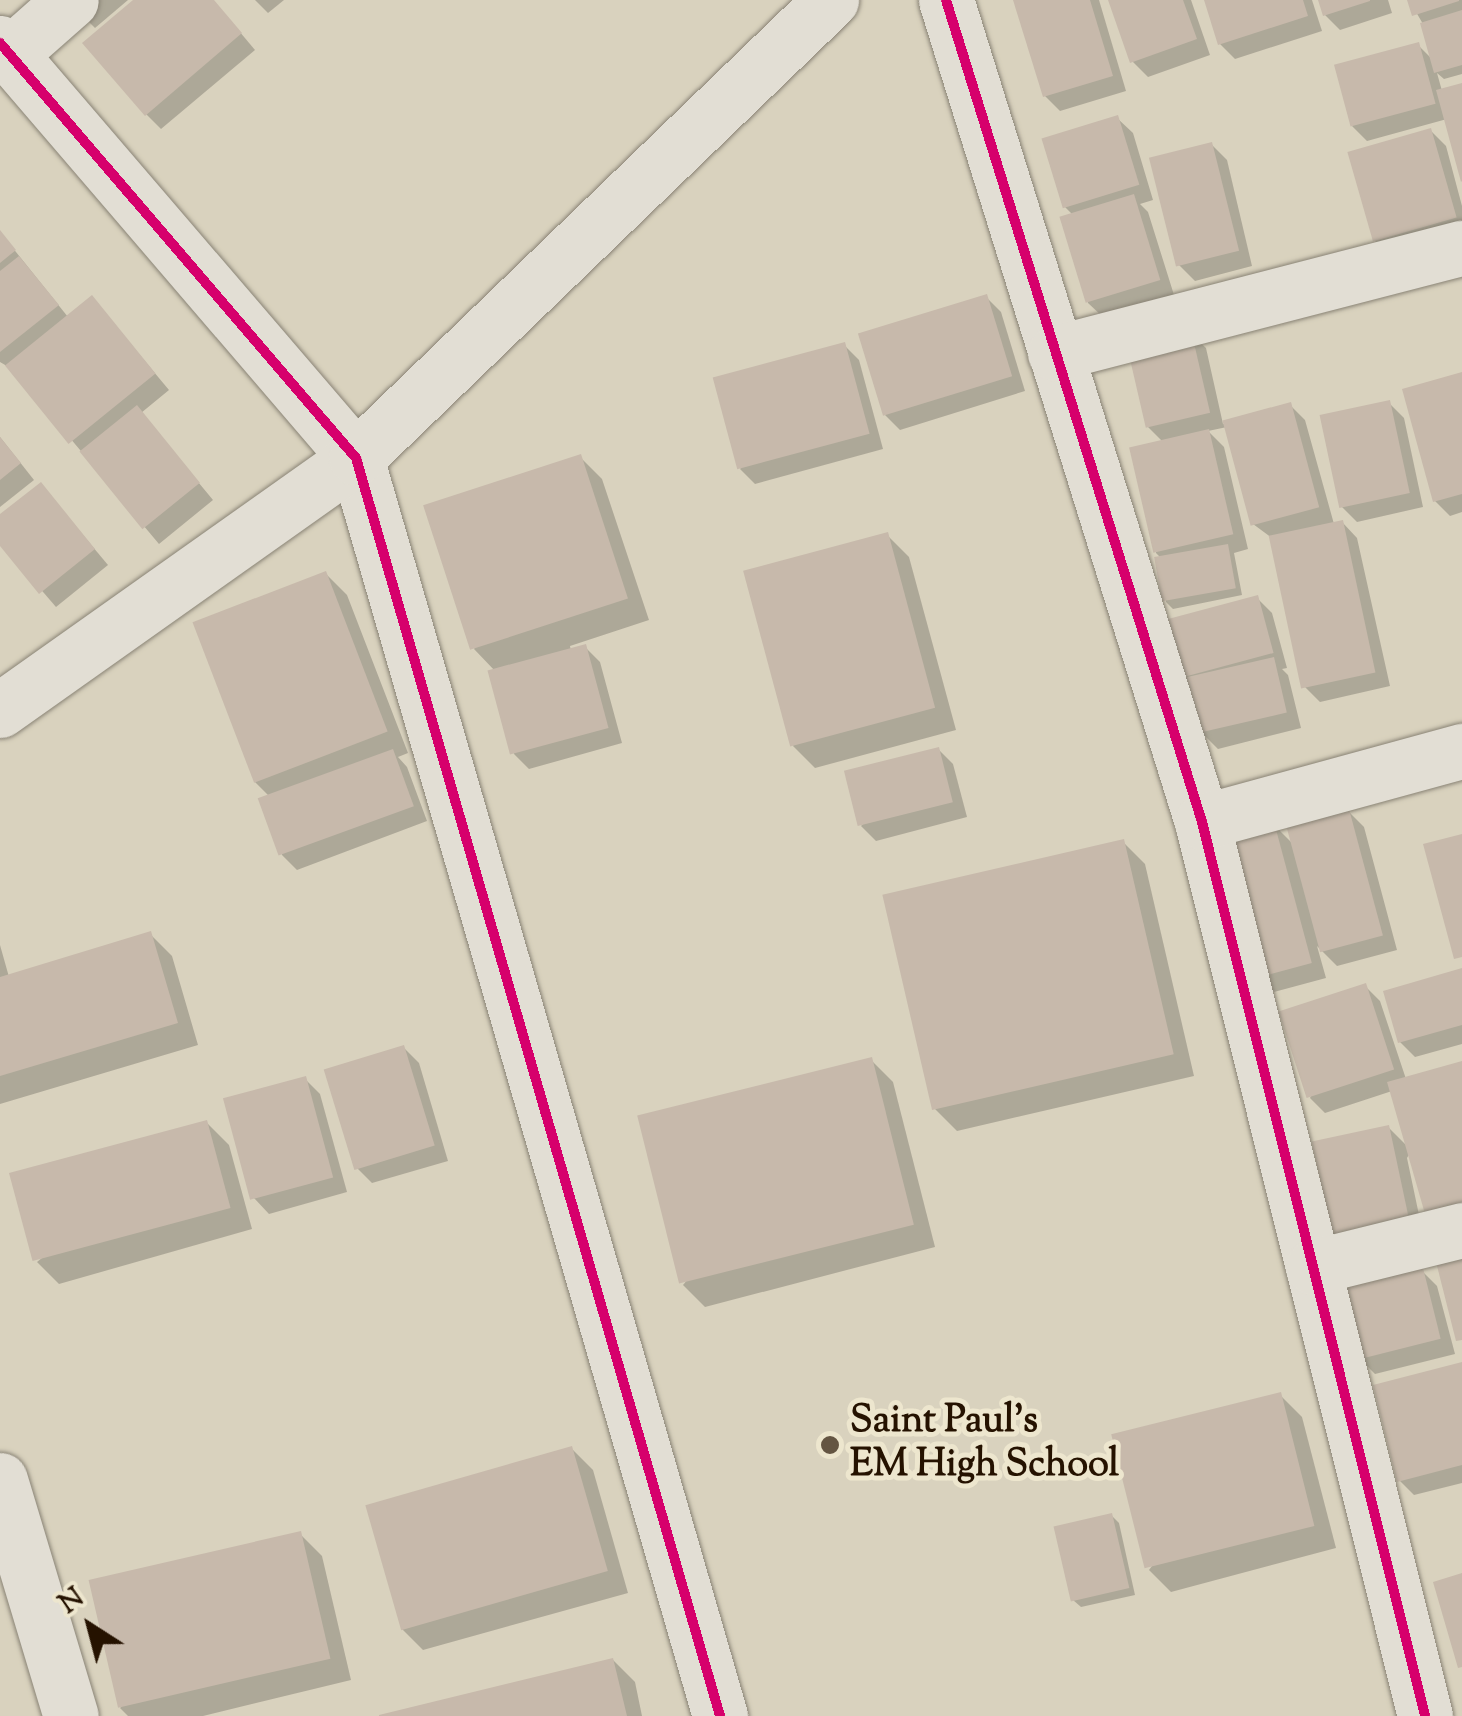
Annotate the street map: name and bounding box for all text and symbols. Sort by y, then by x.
place label: Saint Paul's EM High School [850,1400,1119,1490]
marker: Saint Paul's EM High School [819,1434,841,1456]
north arrow [40,1576,140,1676]
text: N [52,1579,93,1624]

